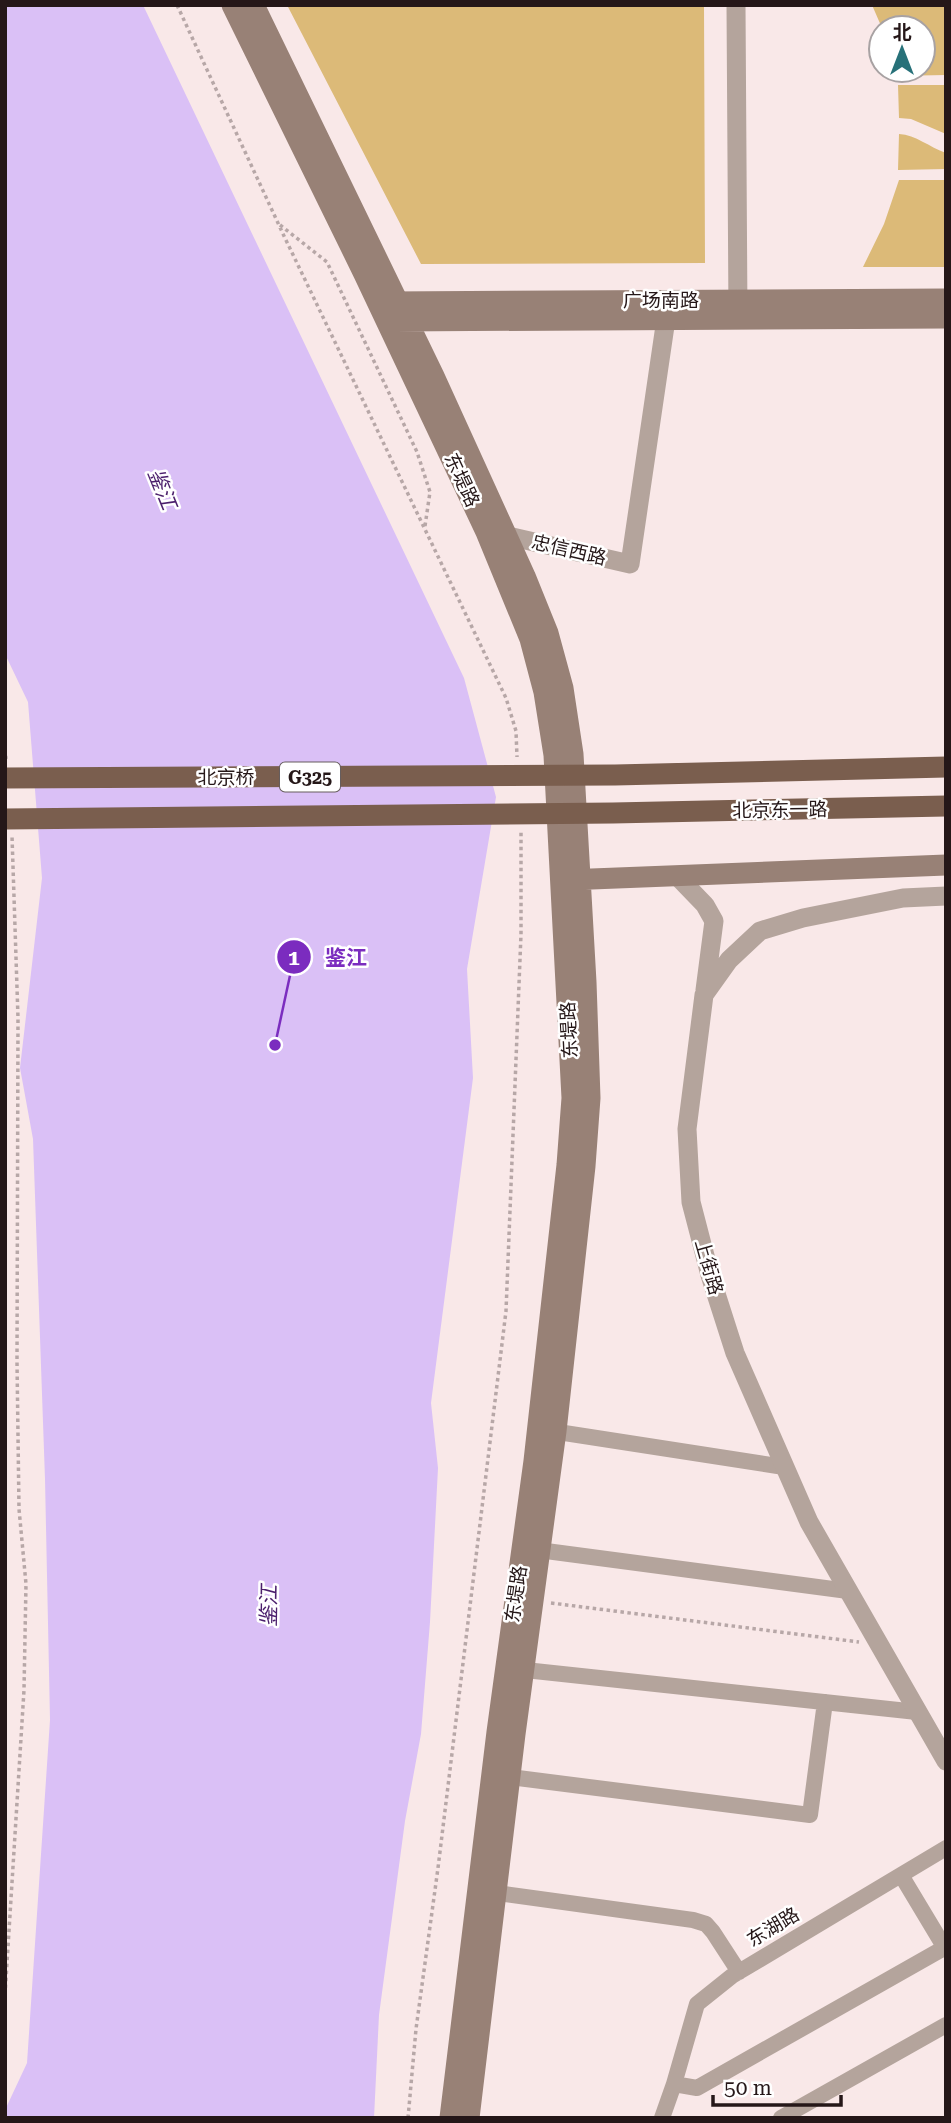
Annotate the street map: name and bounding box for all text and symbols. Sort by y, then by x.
north arrow [867,14,937,84]
text: 北 [892,21,912,44]
street label: 广场南路 [623,289,699,312]
street label: 东堤路 [440,449,484,511]
water label: 鉴江 [143,465,182,515]
street label: 忠信西路 [529,530,609,570]
road number: G325 [280,762,340,792]
street label: 北京桥 [197,766,255,789]
street label: 北京东一路 [732,798,828,822]
callout: 鉴江 [276,936,381,978]
text: 1 [288,946,300,970]
text: 鉴江 [325,946,367,970]
street label: 东堤路 [556,1001,582,1059]
street label: 上街路 [690,1236,728,1298]
street label: 东堤路 [501,1564,531,1624]
water label: 鉴江 [257,1583,281,1627]
street label: 东湖路 [743,1902,803,1952]
scale bar [713,2064,841,2108]
text: 50 m [724,2076,772,2100]

